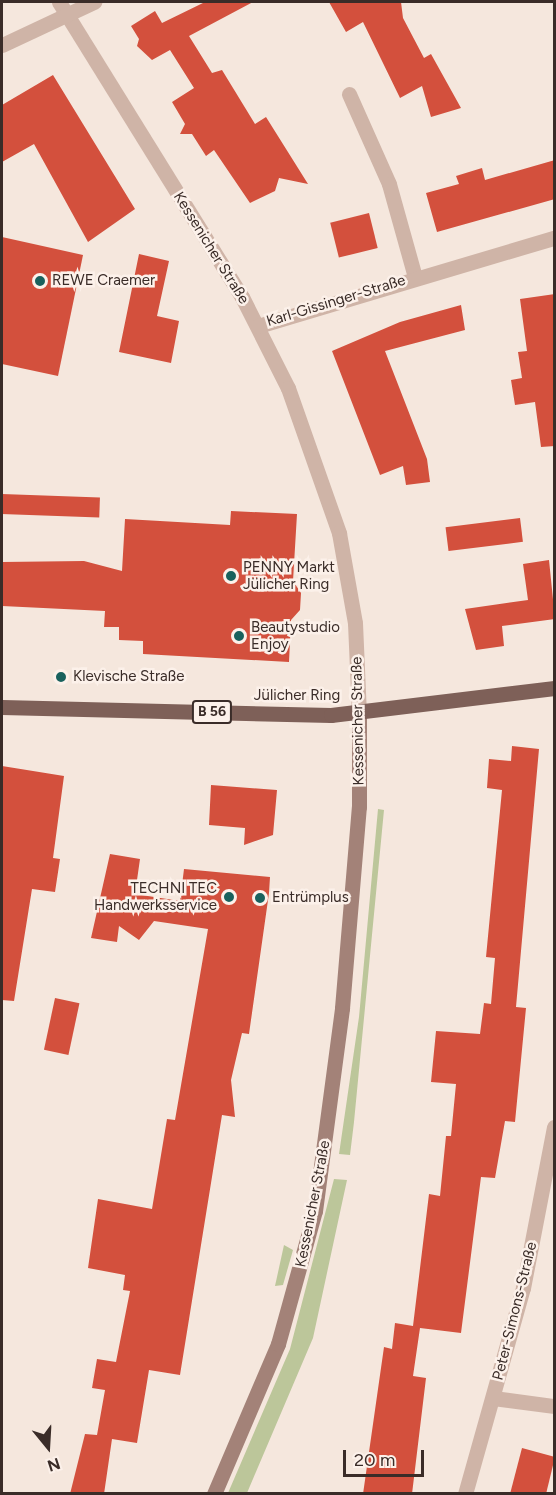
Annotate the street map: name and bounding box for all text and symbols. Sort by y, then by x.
street label: Kessenicher Straße [169,189,253,307]
street label: Karl-Gissinger-Straße [264,271,408,331]
place label: REWE Craemer [52,272,155,290]
marker: REWE Craemer [33,274,47,288]
place label: PENNY Markt Jülicher Ring [243,558,335,593]
marker: PENNY Markt Jülicher Ring [224,569,238,583]
place label: Beautystudio Enjoy [251,618,340,653]
marker: Beautystudio Enjoy [232,629,246,643]
street label: Kessenicher Straße [348,656,368,786]
place label: Klevische Straße [73,668,184,686]
marker: Klevische Straße [54,670,68,684]
street label: Jülicher Ring [254,687,340,705]
road number: B 56 [191,701,233,723]
place label: TECHNI TEC Handwerksservice [94,879,217,914]
place label: Entrümplus [272,889,349,907]
marker: TECHNI TEC Handwerksservice [222,890,236,904]
marker: Entrümplus [253,891,267,905]
street label: Kessenicher Straße [292,1139,334,1269]
street label: Peter-Simons-Straße [489,1240,541,1382]
north arrow [18,1417,78,1477]
scale bar [346,1438,427,1476]
text: 20 m [354,1449,395,1471]
text: N [45,1454,63,1476]

